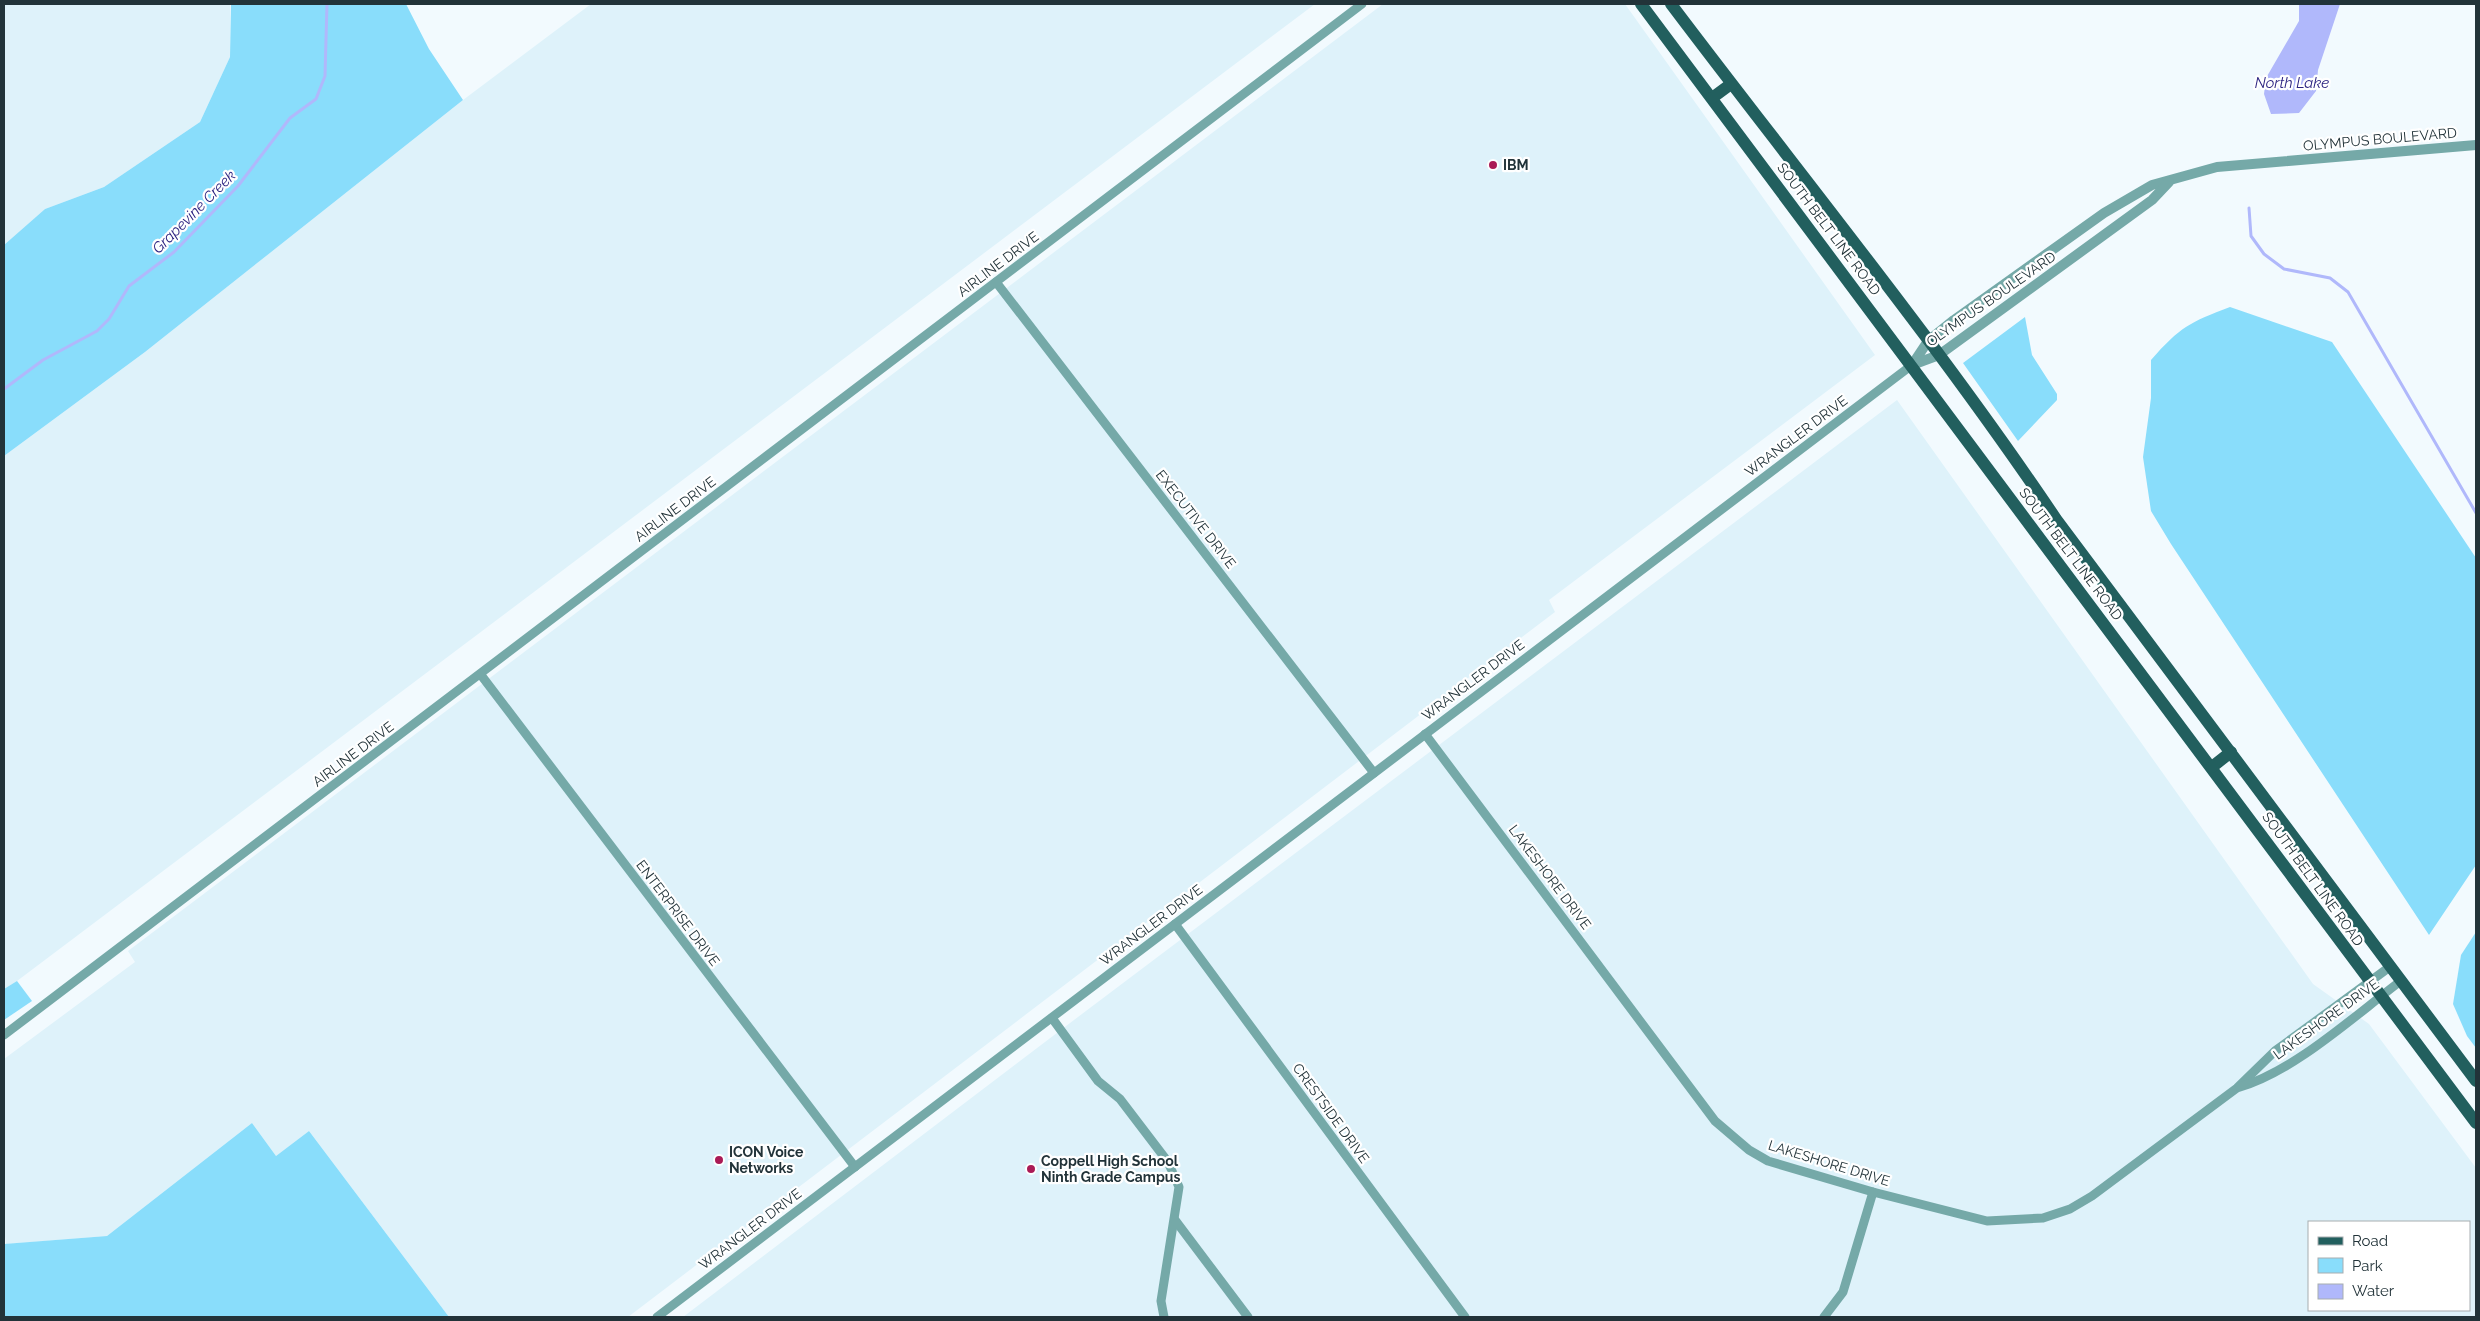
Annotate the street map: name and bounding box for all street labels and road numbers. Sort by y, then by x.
street label: OLYMPUS BOULEVARD [2302,124,2458,154]
street label: SOUTH BELT LINE ROAD [1774,160,1884,298]
street label: AIRLINE DRIVE [954,228,1042,300]
street label: OLYMPUS BOULEVARD [1923,248,2059,350]
street label: WRANGLER DRIVE [1742,392,1850,480]
street label: EXECUTIVE DRIVE [1153,467,1239,571]
street label: AIRLINE DRIVE [631,473,719,545]
street label: SOUTH BELT LINE ROAD [2016,485,2126,623]
street label: WRANGLER DRIVE [1419,636,1527,724]
street label: AIRLINE DRIVE [309,718,397,790]
street label: SOUTH BELT LINE ROAD [2259,809,2367,949]
street label: LAKESHORE DRIVE [1506,822,1594,932]
street label: ENTERPRISE DRIVE [633,857,723,969]
street label: WRANGLER DRIVE [1097,881,1205,969]
street label: LAKESHORE DRIVE [2270,975,2382,1063]
street label: CRESTSIDE DRIVE [1290,1060,1372,1166]
street label: LAKESHORE DRIVE [1766,1137,1892,1189]
street label: WRANGLER DRIVE [696,1185,804,1273]

